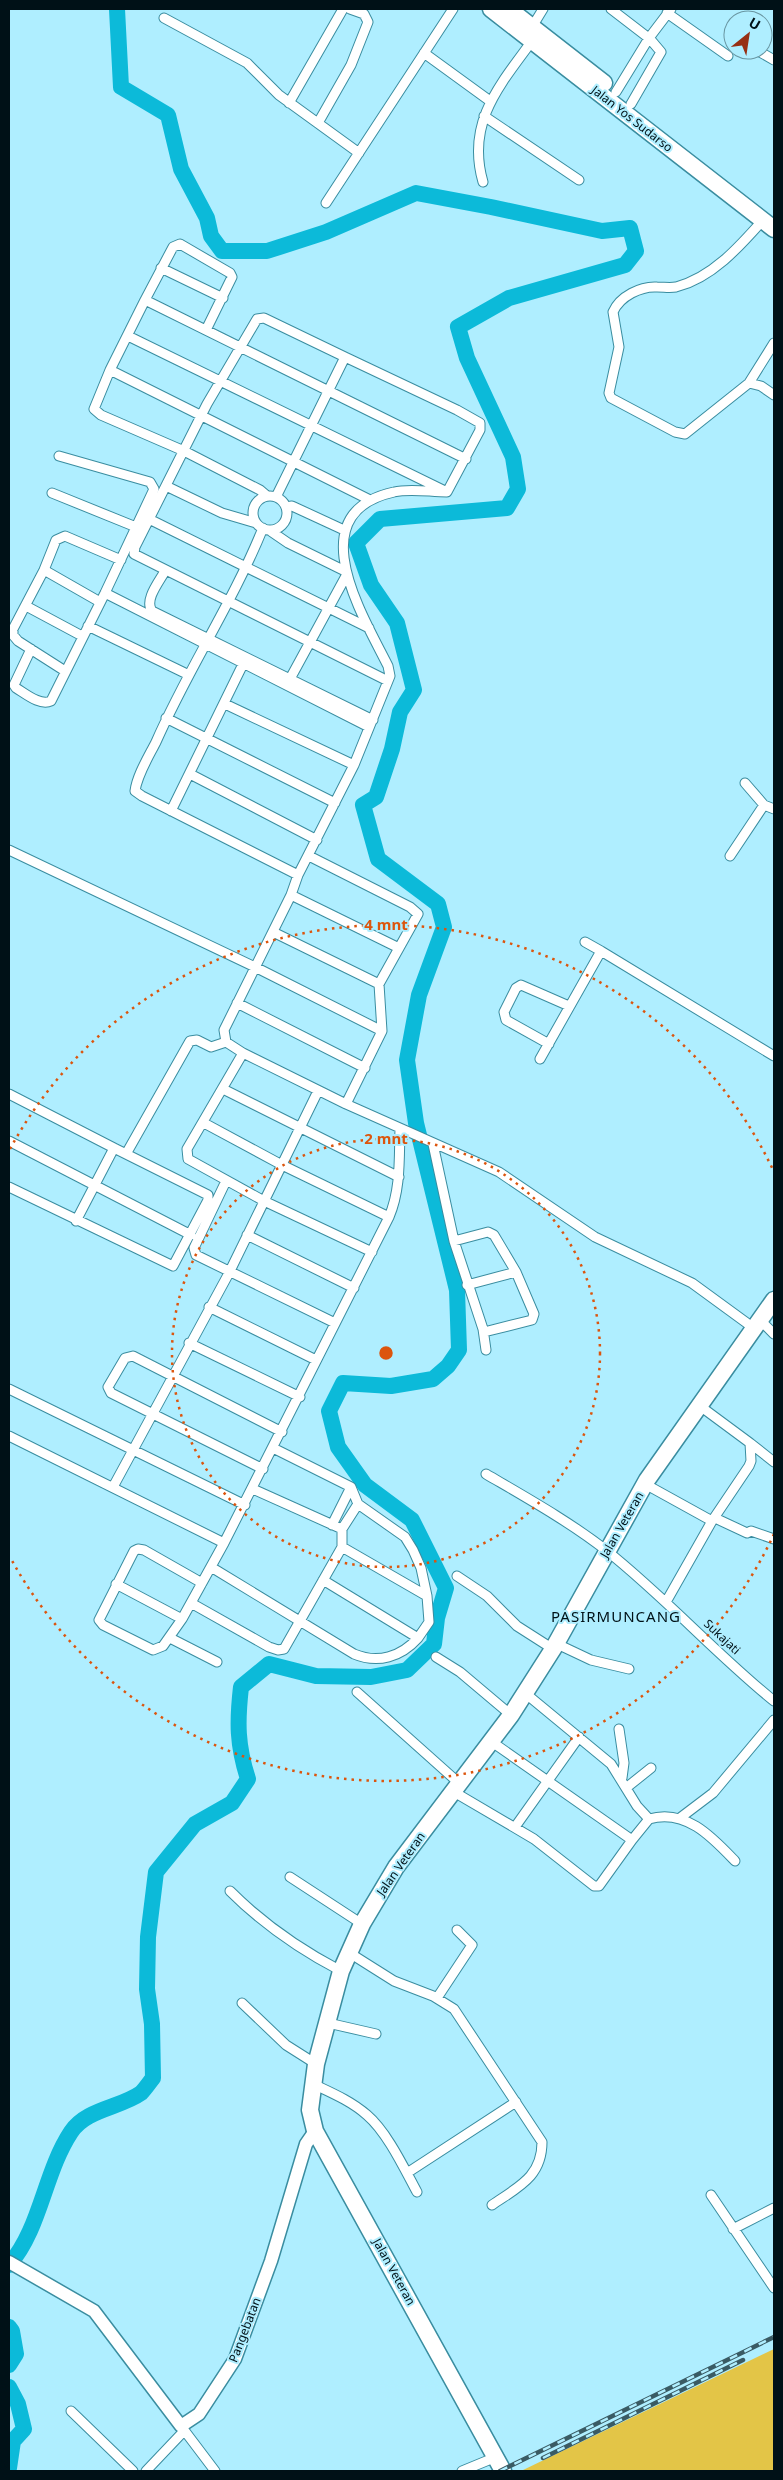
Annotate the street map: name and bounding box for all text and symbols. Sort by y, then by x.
north arrow [723,10,773,60]
text: U [745,12,764,34]
street label: Jalan Yos Sudarso [587,81,676,156]
text: 4 mnt [364,914,408,934]
text: 2 mnt [364,1128,408,1148]
centre of rings [377,1344,395,1362]
street label: Jalan Veteran [595,1488,647,1562]
district label: PASIRMUNCANG [551,1606,681,1626]
street label: Sukajati [700,1615,744,1658]
street label: Jalan Veteran [372,1828,429,1900]
street label: Jalan Veteran [369,2234,420,2308]
street label: Pangebatan [224,2295,265,2365]

